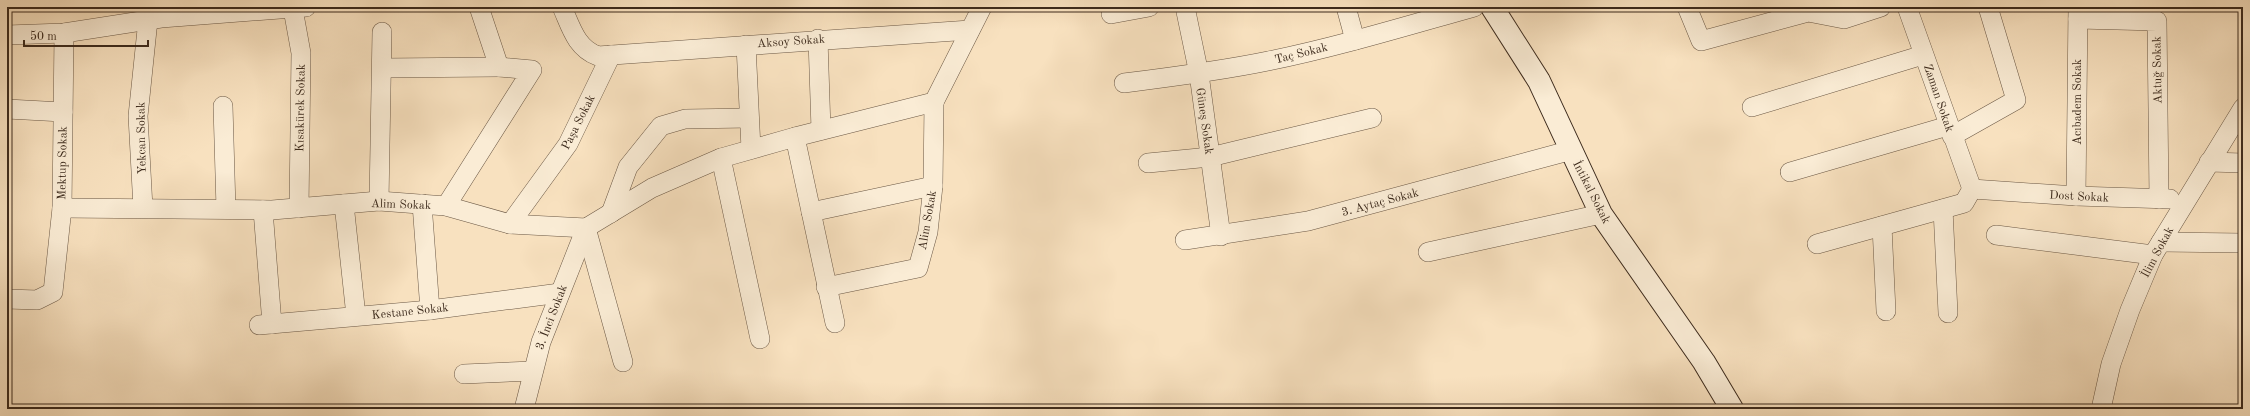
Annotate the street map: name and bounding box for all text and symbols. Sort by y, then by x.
scale bar [24,22,148,48]
text: 50 m [30,30,57,43]
street label: Aksoy Sokak [757,34,825,50]
street label: Aktuğ Sokak [2151,36,2165,104]
street label: Taç Sokak [1273,42,1329,66]
street label: Acıbadem Sokak [2072,59,2084,145]
street label: Zaman Sokak [1921,63,1955,134]
street label: Kısakürek Sokak [294,64,308,152]
street label: Güneş Sokak [1193,87,1215,155]
street label: Paşa Sokak [560,93,598,152]
street label: Yekcan Sokak [135,102,149,174]
street label: Mektup Sokak [56,126,70,200]
street label: İntikal Sokak [1570,157,1616,226]
street label: 3. Aytaç Sokak [1340,187,1420,219]
street label: Alim Sokak [917,189,939,251]
street label: Dost Sokak [2049,189,2109,205]
street label: Alim Sokak [371,198,431,212]
street label: İlim Sokak [2136,223,2176,280]
street label: 3. İnci Sokak [530,282,570,351]
street label: Kestane Sokak [371,302,449,322]

